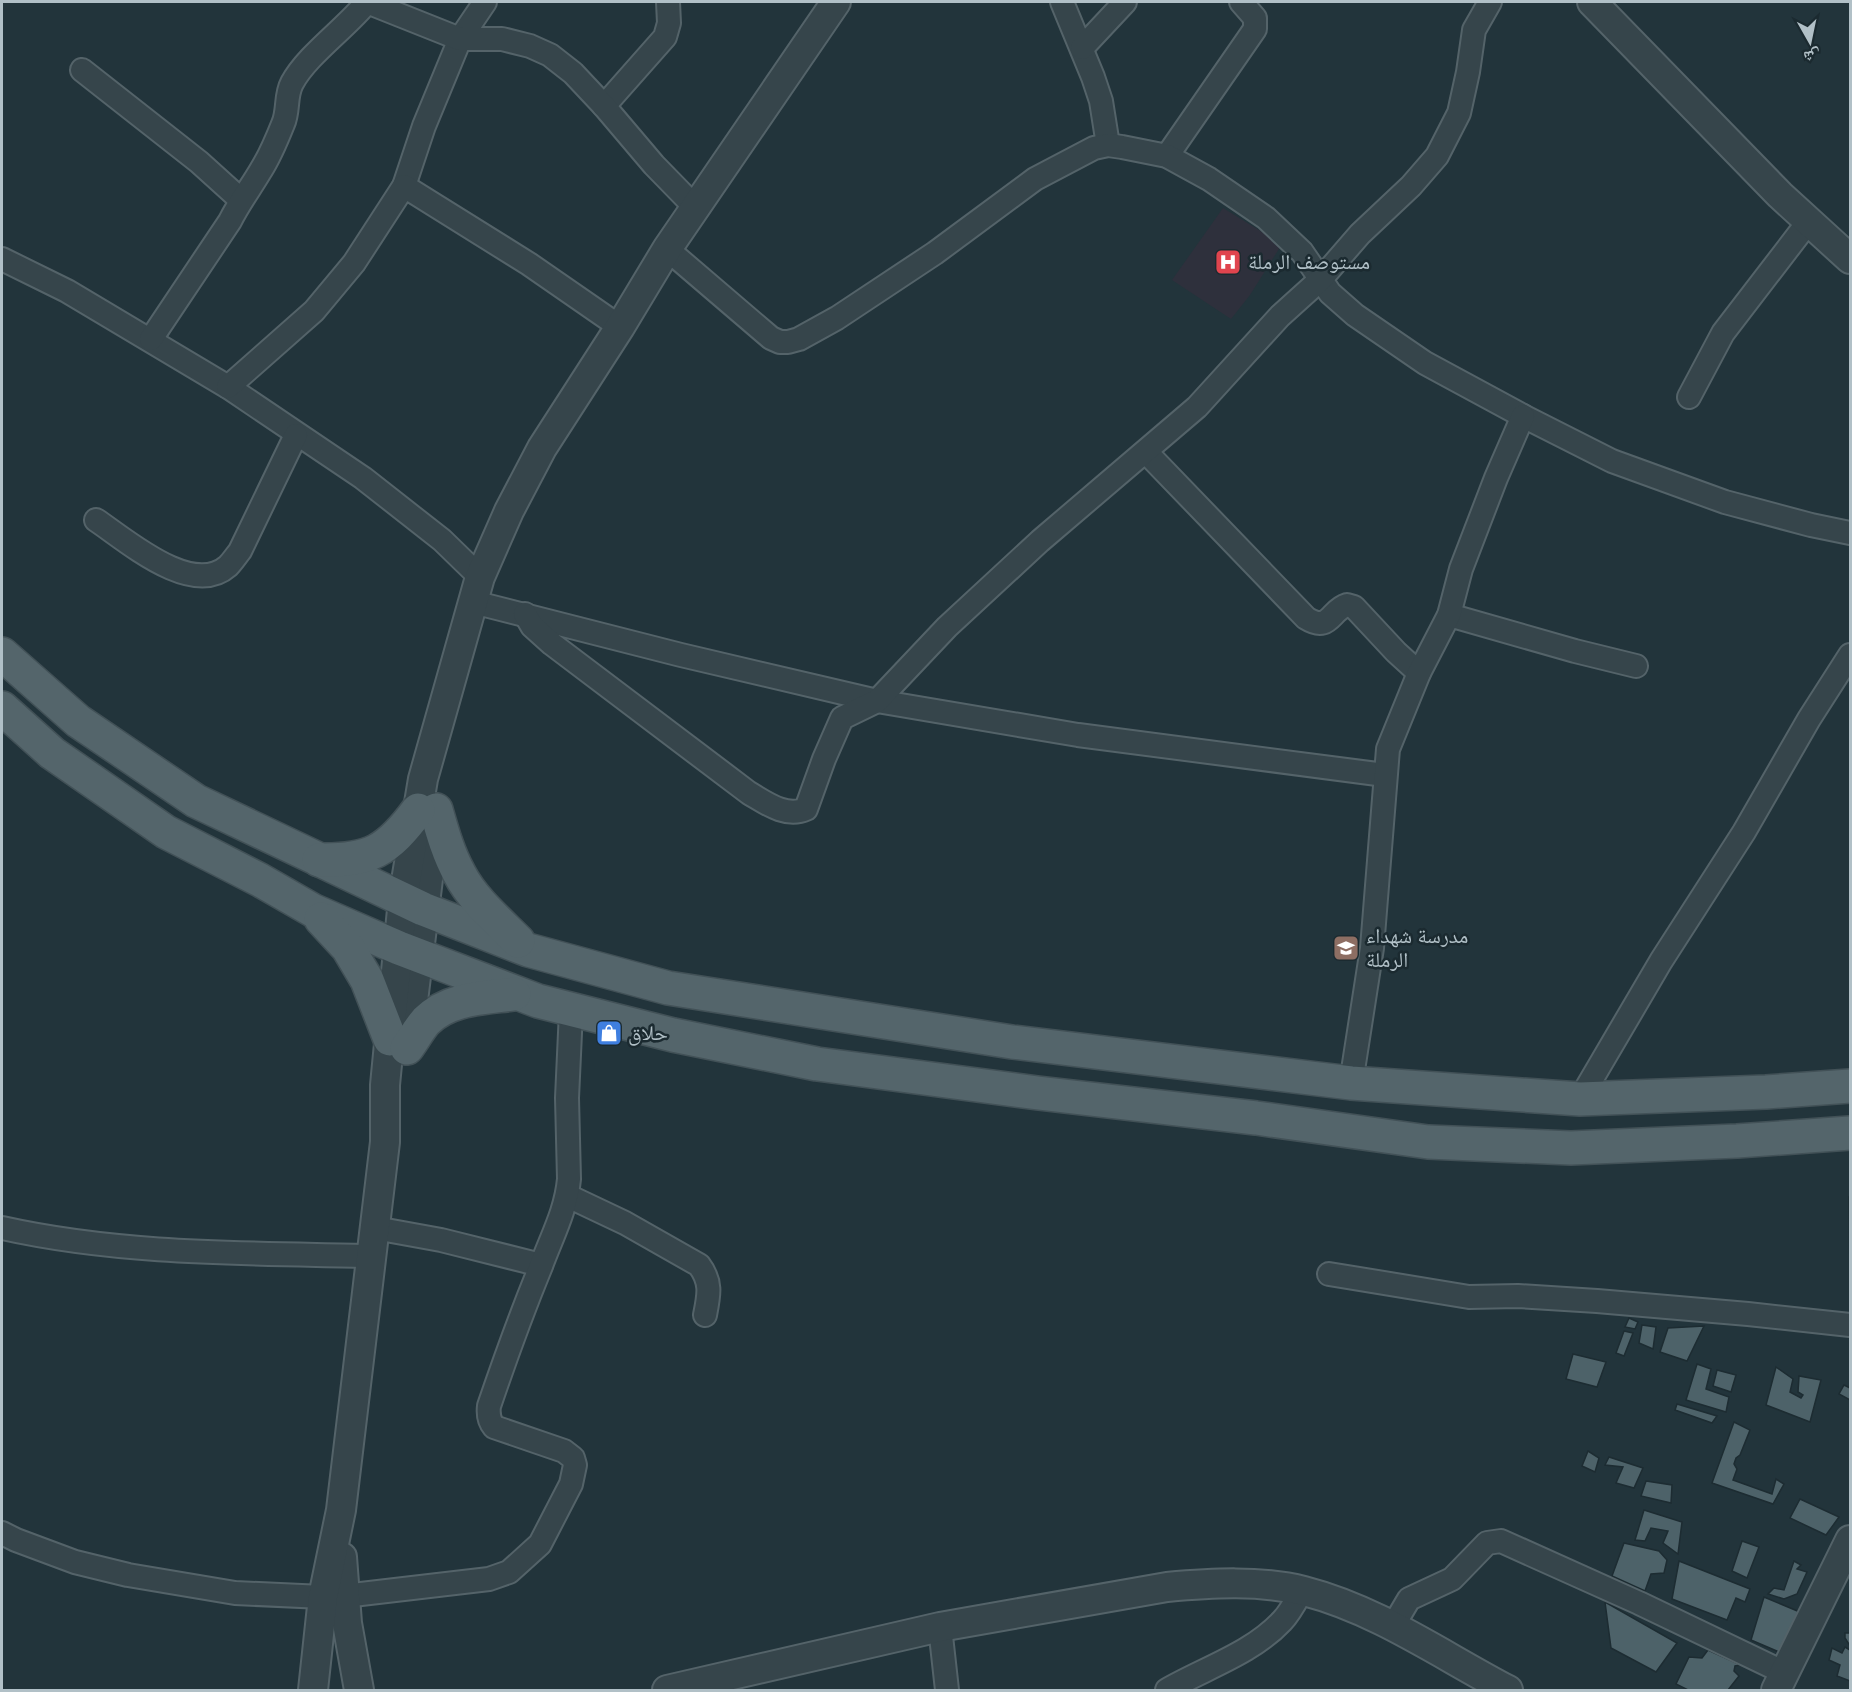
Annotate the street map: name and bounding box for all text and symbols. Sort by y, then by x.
north arrow [1780,12,1840,72]
text: ش [1802,46,1822,68]
hospital icon: مستوصف الرملة [1213,247,1243,277]
place label: مستوصف الرملة [1248,248,1370,274]
place label: مدرسة شهداء الرملة [1366,922,1468,972]
school or university icon: مدرسة شهداء الرملة [1331,933,1361,963]
shop icon: حلاق [594,1018,624,1048]
place label: حلاق [628,1019,668,1046]

